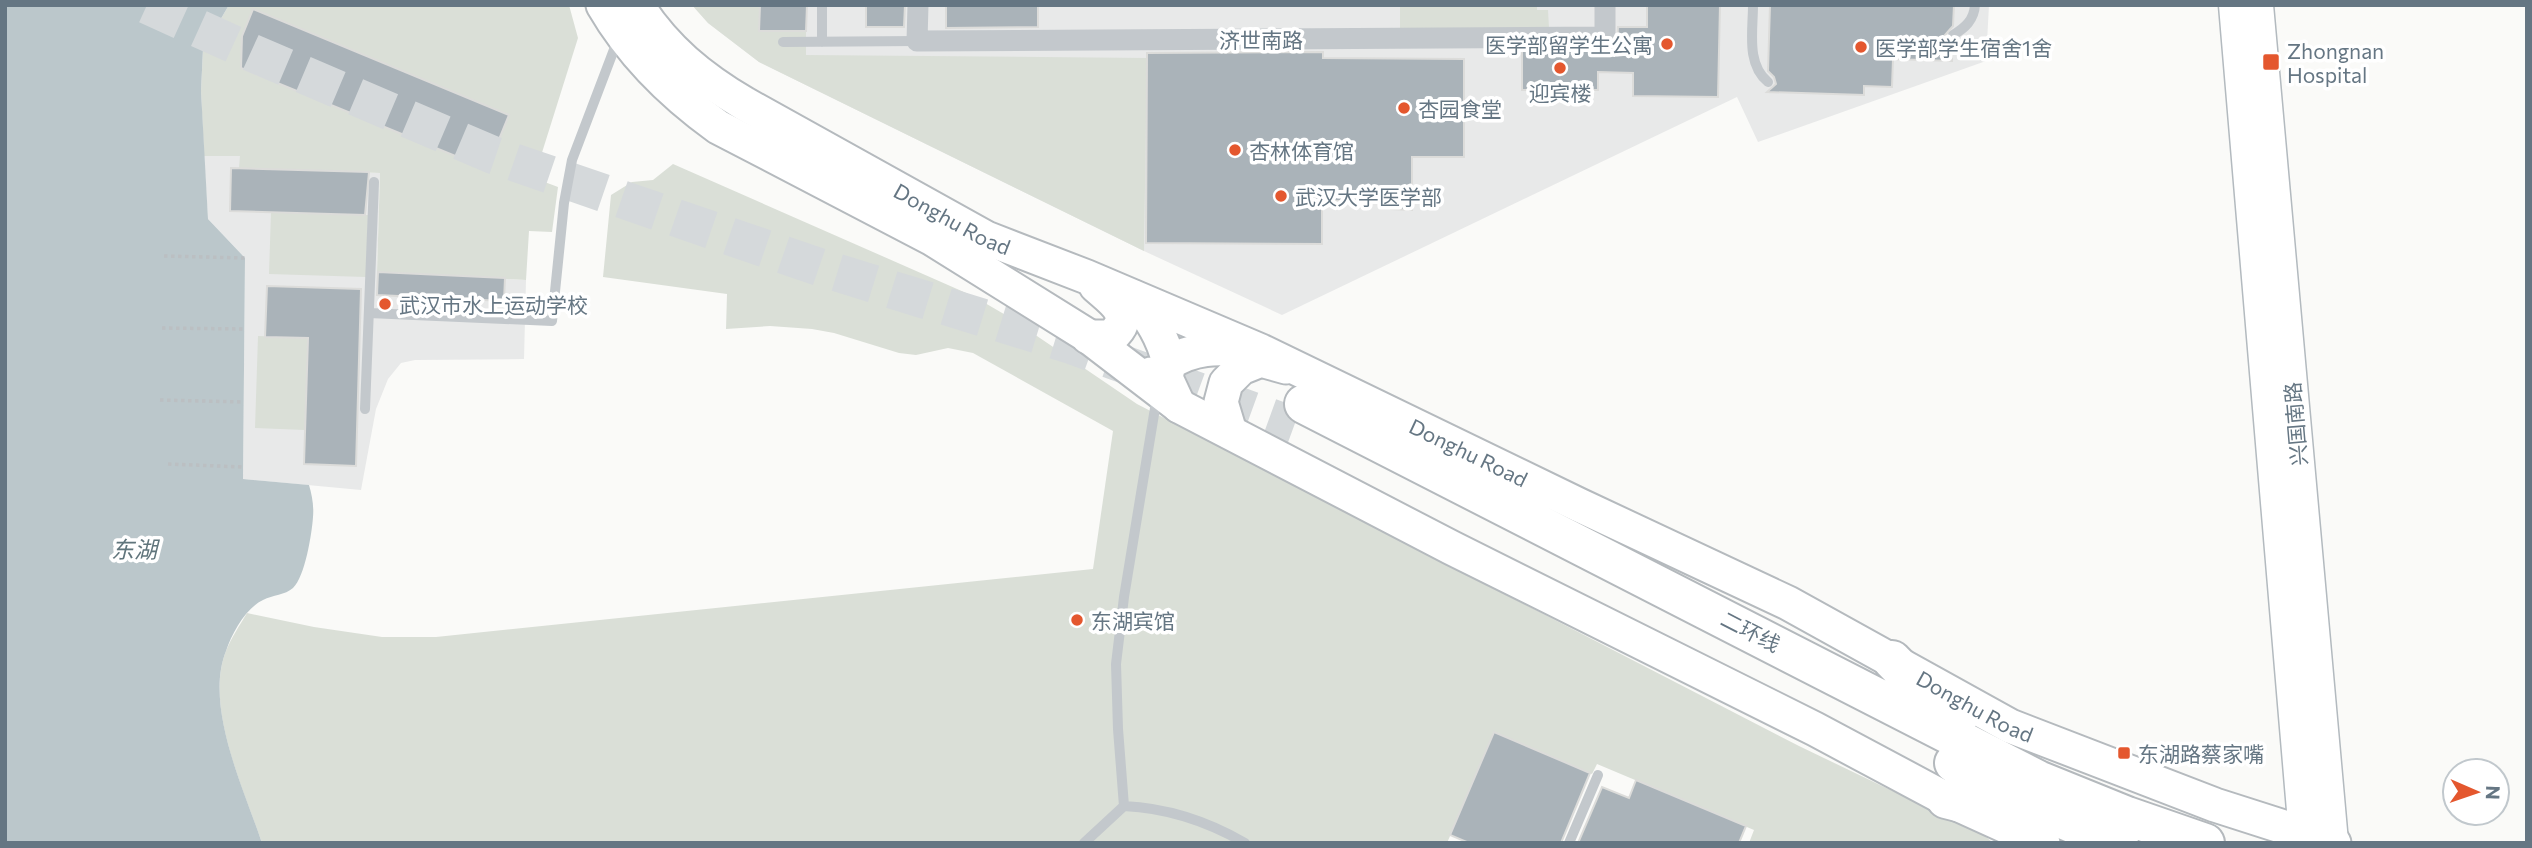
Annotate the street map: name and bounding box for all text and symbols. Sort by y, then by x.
street label: 济世南路 [1219,27,1303,52]
place label: 医学部留学生公寓 [1485,32,1653,57]
place label: 医学部学生宿舍1舍 [1875,35,2052,60]
marker: 医学部留学生公寓 [1659,36,1675,52]
place label: Zhongnan Hospital [2287,38,2384,87]
marker: 医学部学生宿舍1舍 [1853,39,1869,55]
marker: Zhongnan Hospital [2261,52,2281,72]
marker: 迎宾楼 [1552,60,1568,76]
place label: 迎宾楼 [1529,80,1592,105]
place label: 杏园食堂 [1418,96,1502,121]
marker: 杏园食堂 [1396,100,1412,116]
place label: 杏林体育馆 [1249,138,1354,163]
marker: 杏林体育馆 [1227,142,1243,158]
street label: Donghu Road [890,177,1014,259]
place label: 武汉大学医学部 [1295,184,1442,209]
marker: 武汉大学医学部 [1273,188,1289,204]
place label: 武汉市水上运动学校 [399,292,588,317]
marker: 武汉市水上运动学校 [377,296,393,312]
street label: 兴国南路 [2279,381,2311,467]
street label: Donghu Road [1406,412,1532,491]
water label: 东湖 [111,535,160,563]
street label: 二环线 [1717,606,1785,656]
place label: 东湖宾馆 [1091,608,1175,633]
marker: 东湖宾馆 [1069,612,1085,628]
street label: Donghu Road [1913,665,2037,746]
place label: 东湖路蔡家嘴 [2138,741,2264,766]
marker: 东湖路蔡家嘴 [2116,745,2132,761]
north arrow [2441,757,2511,827]
text: N [2482,785,2505,800]

